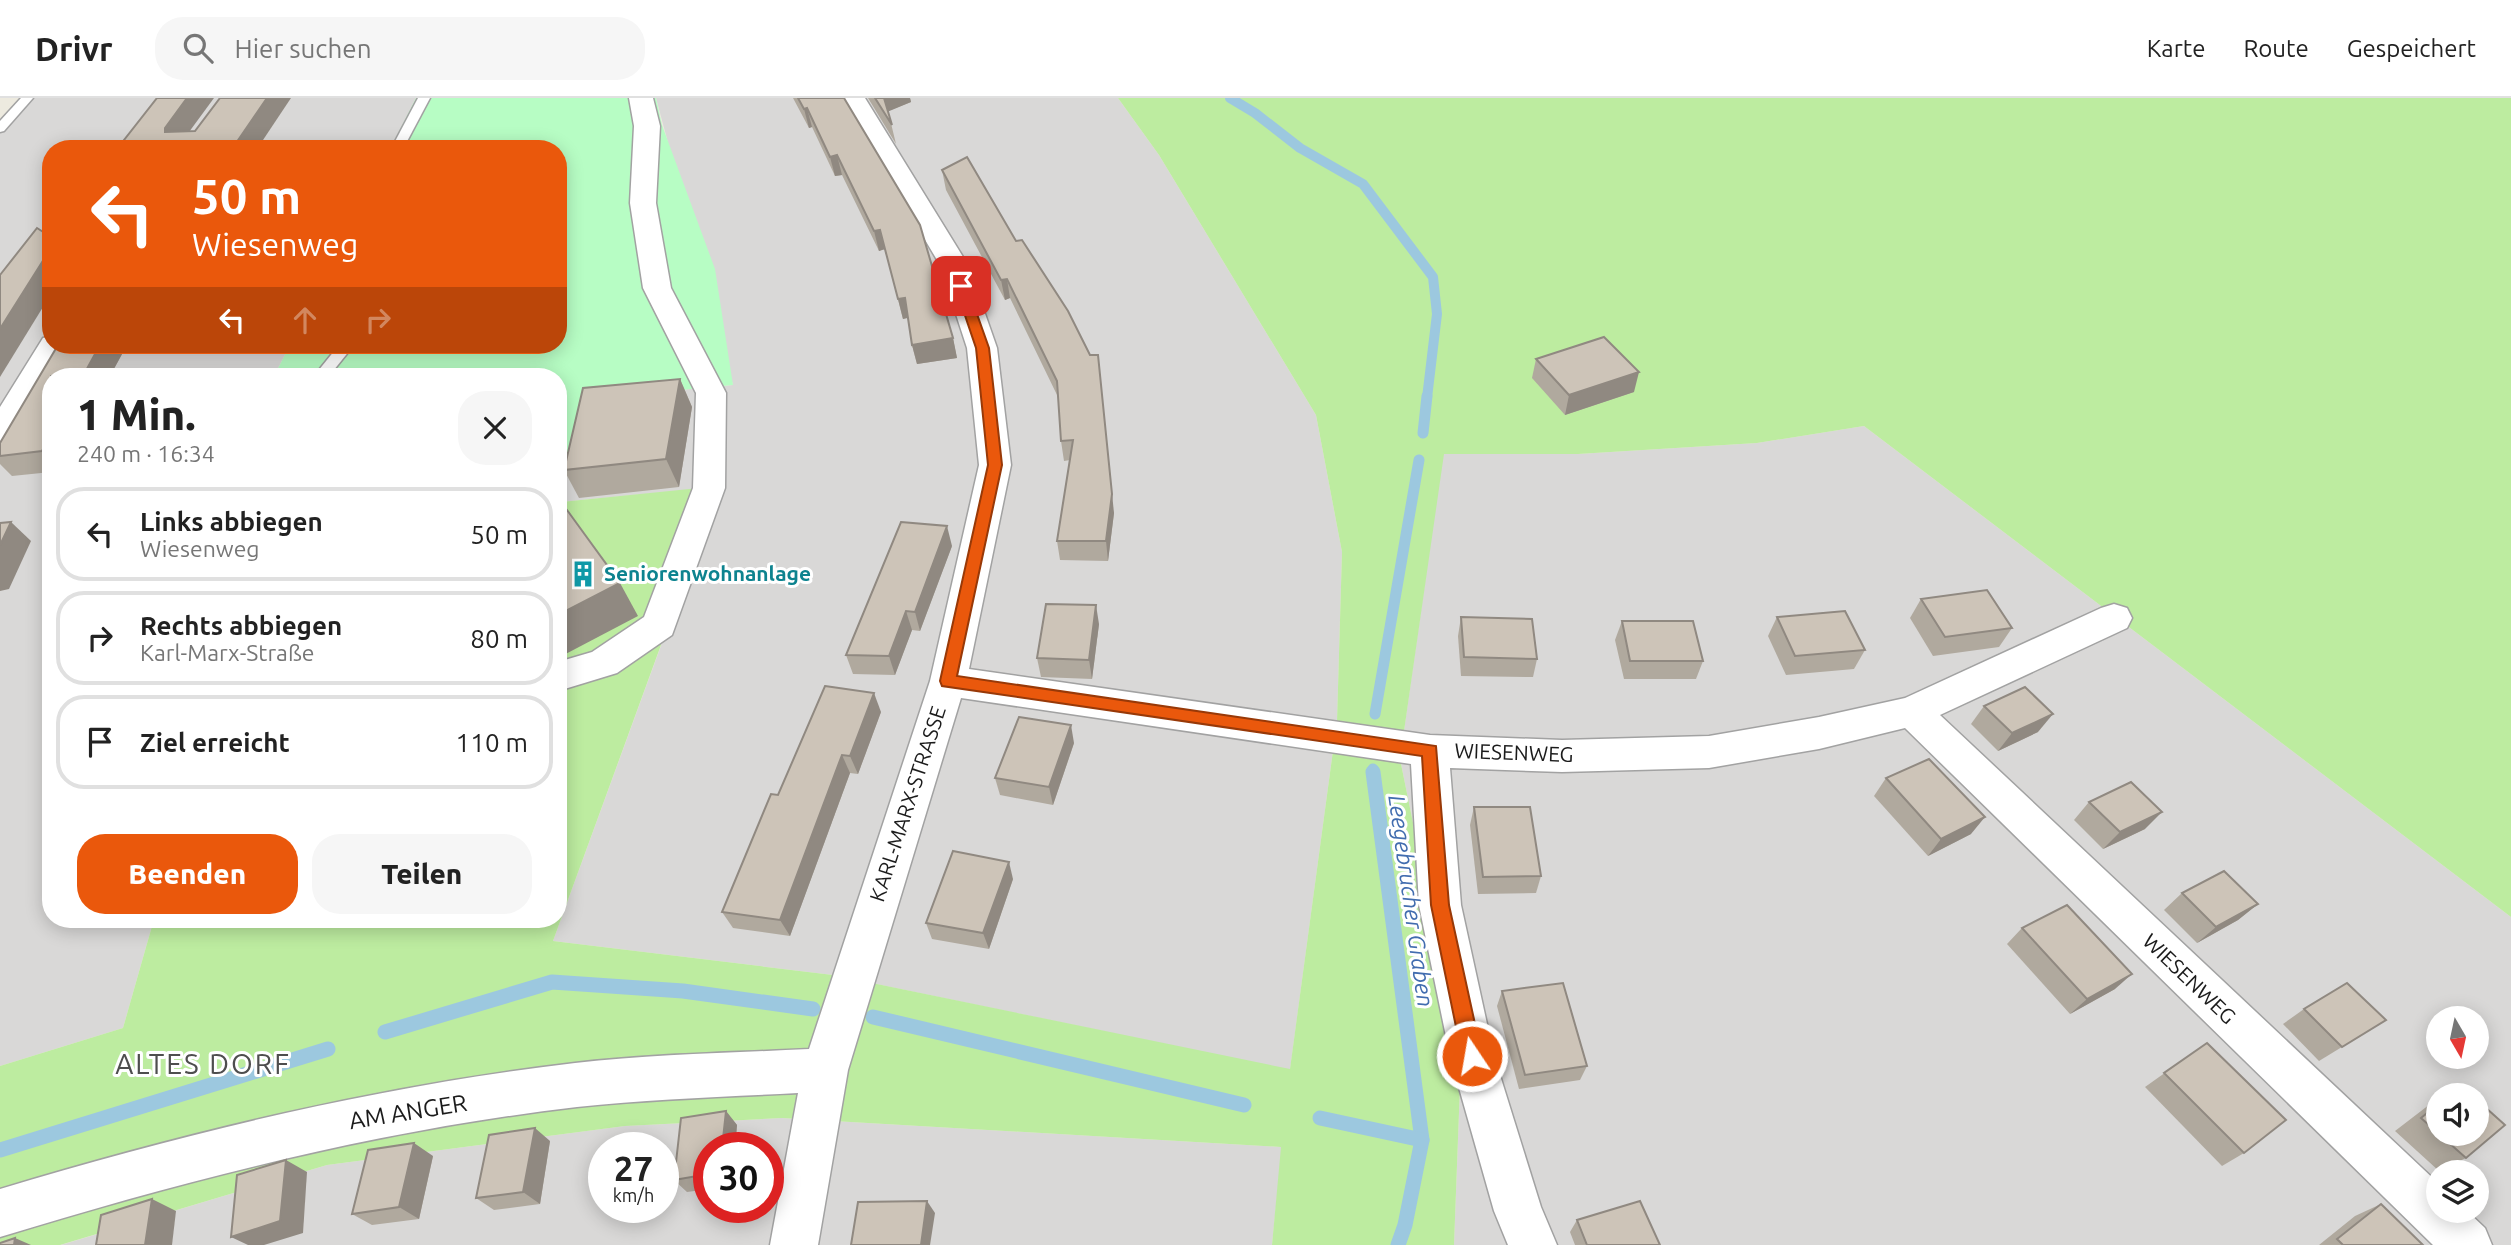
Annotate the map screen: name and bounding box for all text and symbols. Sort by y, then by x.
search box [155,17,645,80]
icon: search [179,29,217,67]
text: Drivr [35,30,113,67]
text: Hier suchen [235,34,371,63]
text: Karte [2147,35,2205,62]
text: Route [2243,35,2309,62]
text: Gespeichert [2347,35,2476,62]
icon: left [77,168,168,259]
text: 50 m [192,168,301,223]
text: Wiesenweg [192,226,358,262]
pin [931,256,991,316]
icon: arrive [942,267,980,305]
icon: left [213,301,251,339]
icon: ahead [286,301,324,339]
icon: right [359,301,397,339]
text: 1 Min. [77,391,196,438]
button: close [458,391,532,465]
text: 240 m · 16:34 [77,441,215,466]
text: Links abbiegen [140,507,323,536]
icon: left [81,515,119,553]
text: 50 m [470,520,528,549]
text: Wiesenweg [140,536,260,561]
building icon: Seniorenwohnanlage [568,559,598,589]
place label: Seniorenwohnanlage [604,561,811,585]
text: Rechts abbiegen [140,611,342,640]
icon: right [81,619,119,657]
text: 80 m [470,624,528,653]
text: Karl-Marx-Straße [140,640,314,665]
street label: KARL-MARX-STRASSE [864,703,950,904]
icon: arrive [81,723,119,761]
text: Ziel erreicht [140,728,290,757]
text: 110 m [456,728,528,757]
street label: WIESENWEG [1454,738,1574,766]
water label: Leegebrucher Graben [1384,793,1439,1008]
button: Beenden [77,834,298,914]
button: Teilen [312,834,532,914]
street label: WIESENWEG [2139,928,2241,1028]
north arrow [2426,1006,2488,1069]
map controls [2426,1006,2489,1223]
position arrow [1435,1019,1509,1093]
district label: ALTES DORF [115,1048,291,1079]
button: sound [2426,1083,2489,1146]
street label: AM ANGER [347,1089,469,1134]
speed limit sign: 30 [693,1132,784,1223]
text: 27 [614,1148,653,1188]
button: layers [2426,1160,2489,1223]
text: km/h [613,1185,654,1205]

